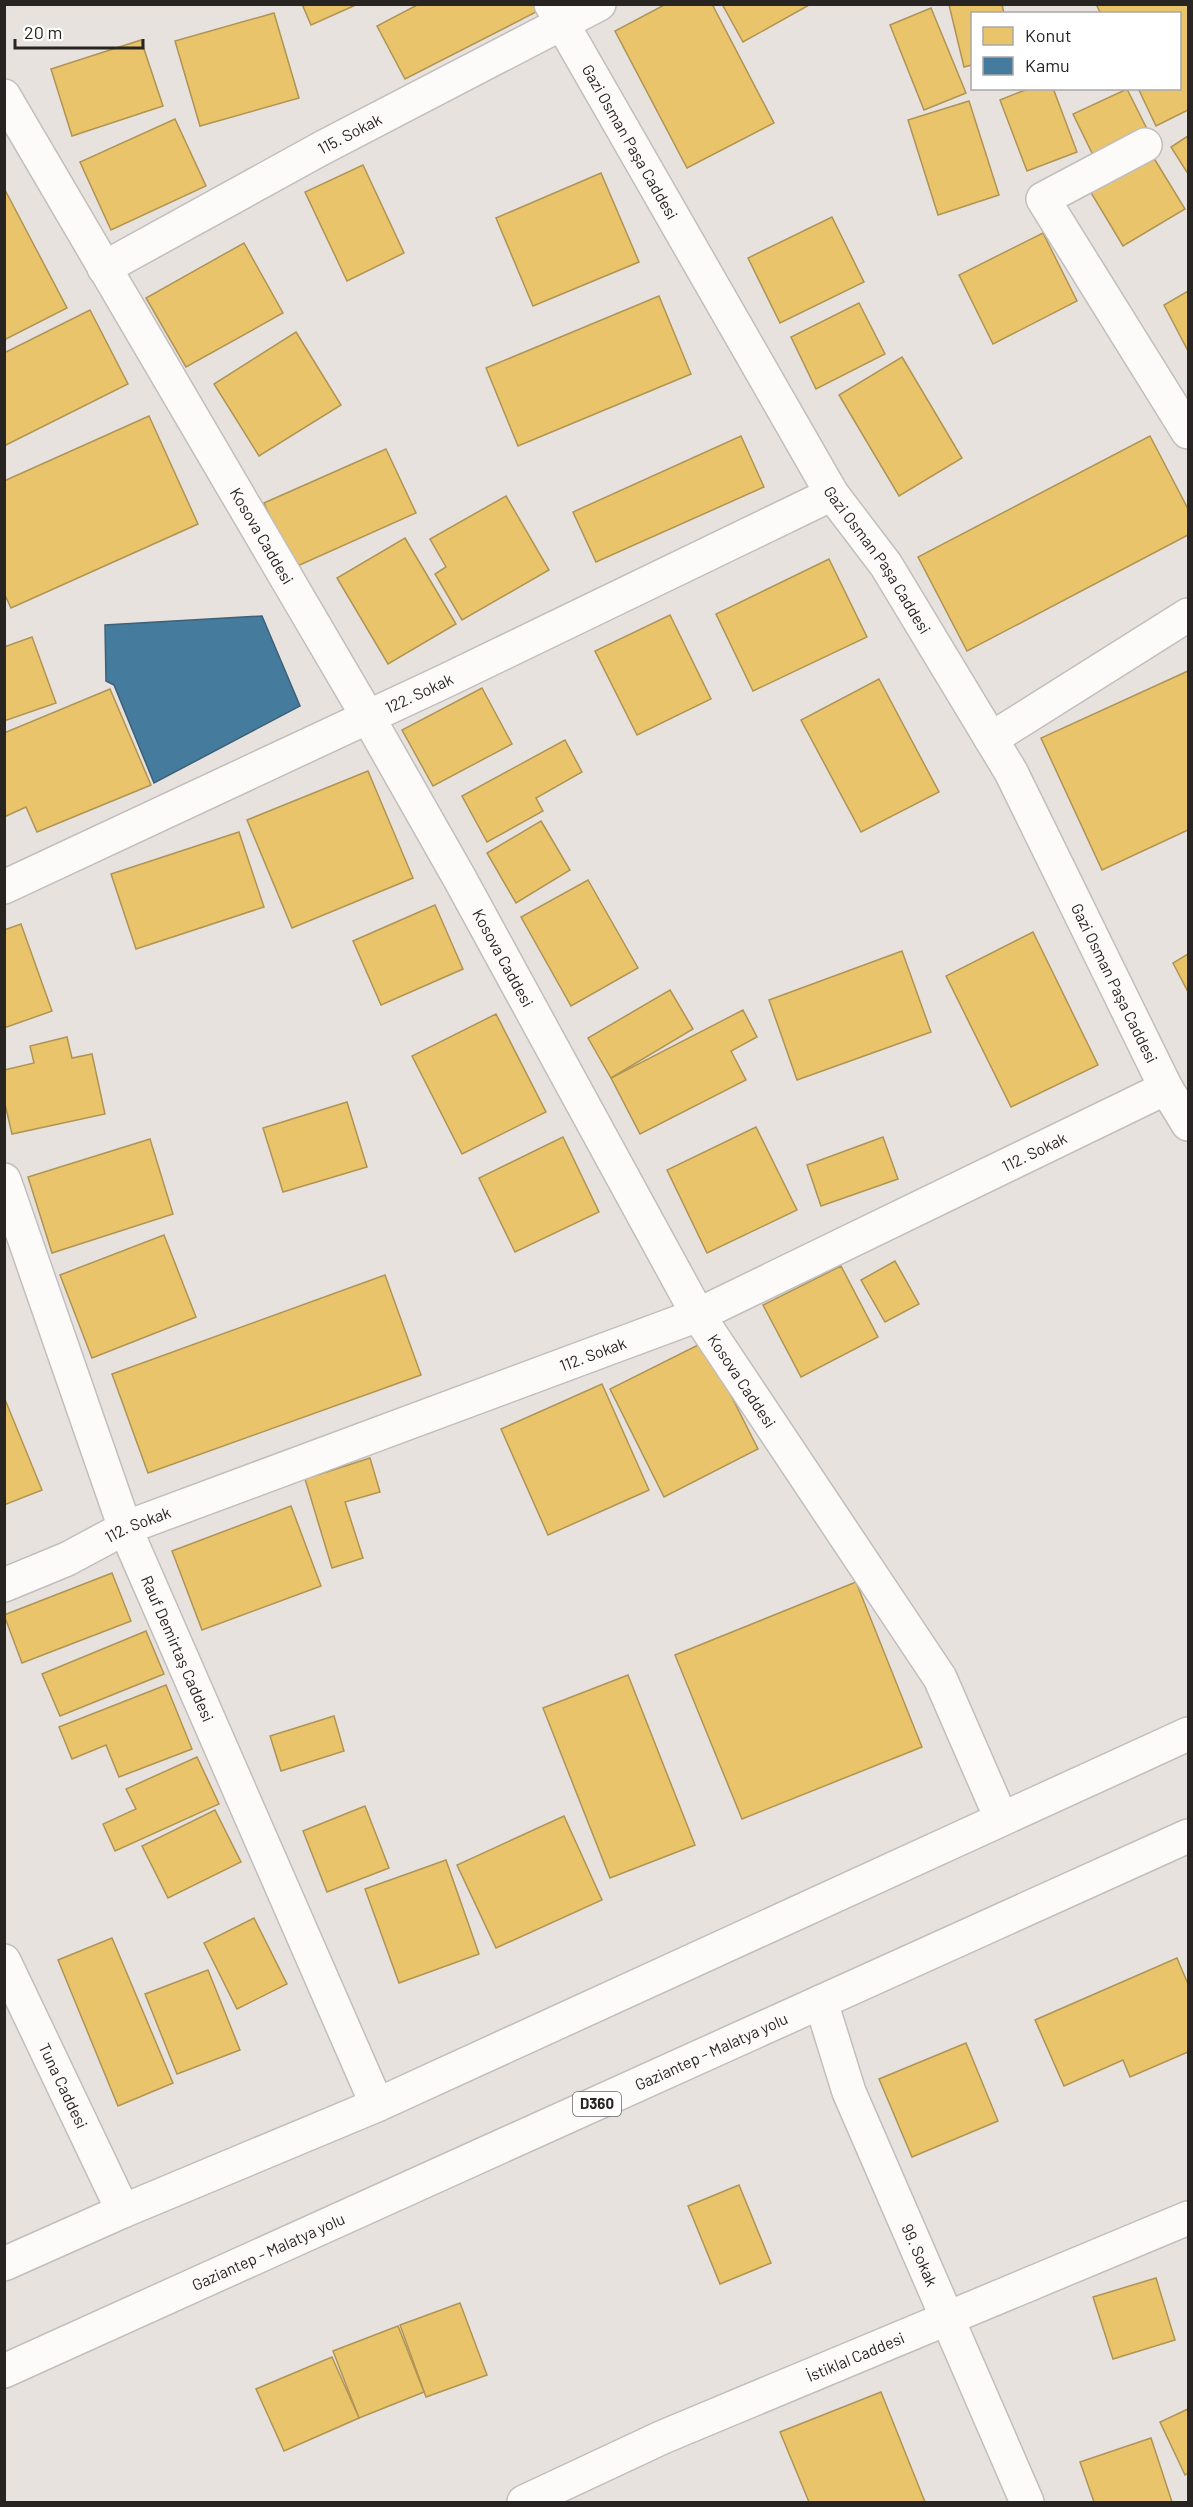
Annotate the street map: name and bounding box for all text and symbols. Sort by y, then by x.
scale bar [15,12,142,50]
legend [971,12,1181,90]
text: 20 m [24,21,62,43]
text: Konut [1025,24,1071,46]
text: Kamu [1025,54,1070,76]
street label: Gazi Osman Paşa Caddesi [579,61,682,223]
street label: 115. Sokak [314,109,385,158]
street label: Gazi Osman Paşa Caddesi [820,482,935,637]
street label: Kosova Caddesi [227,484,298,587]
street label: 122. Sokak [382,669,456,717]
street label: Gazi Osman Paşa Caddesi [1068,900,1162,1066]
street label: Kosova Caddesi [469,905,538,1010]
street label: 112. Sokak [999,1128,1070,1175]
street label: Kosova Caddesi [704,1330,780,1431]
street label: 112. Sokak [557,1333,629,1375]
street label: 112. Sokak [101,1502,173,1546]
street label: Rauf Demirtaş Caddesi [138,1572,218,1724]
street label: Gaziantep - Malatya yolu [632,2008,790,2094]
street label: Tuna Caddesi [35,2040,92,2131]
road number: D360 [573,2092,621,2116]
street label: Gaziantep - Malatya yolu [189,2208,347,2294]
street label: 99. Sokak [898,2221,942,2289]
street label: İstiklal Caddesi [804,2327,907,2385]

